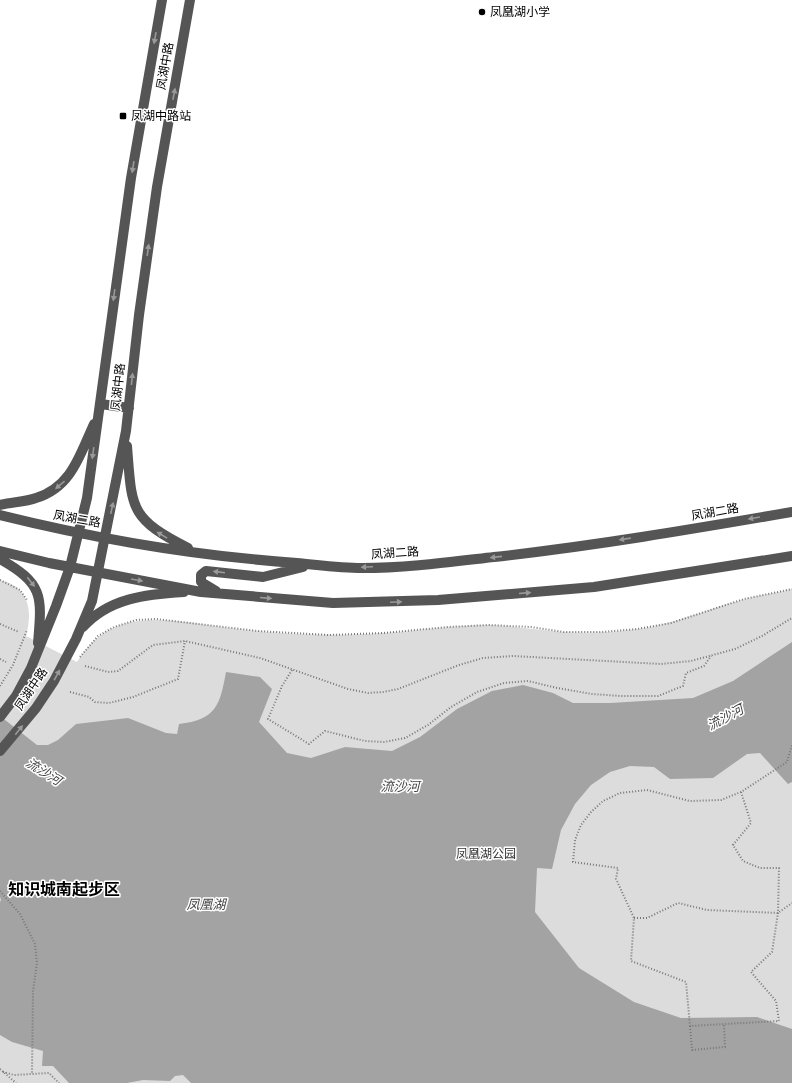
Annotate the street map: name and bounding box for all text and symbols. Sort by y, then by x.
place label: 凤凰湖小学 [490,4,550,21]
marker: 凤凰湖小学 [477,7,487,17]
one-way arrow [152,32,158,45]
street label: 凤湖中路 [153,41,178,91]
one-way arrow [171,88,177,101]
place label: 凤湖中路站 [131,108,191,125]
marker: 凤湖中路站 [118,111,128,121]
one-way arrow [130,160,136,173]
one-way arrow [145,244,151,256]
one-way arrow [111,289,117,301]
street label: 凤湖中路 [108,362,129,412]
one-way arrow [129,373,135,385]
one-way arrow [90,447,96,459]
one-way arrow [54,480,65,489]
street label: 凤湖二路 [690,500,740,525]
one-way arrow [109,501,115,514]
street label: 凤湖二路 [52,507,102,532]
one-way arrow [747,515,760,521]
one-way arrow [156,531,168,538]
one-way arrow [619,536,631,542]
street label: 凤湖二路 [370,543,420,564]
one-way arrow [490,553,502,560]
one-way arrow [361,564,373,571]
one-way arrow [213,569,225,575]
one-way arrow [27,577,35,588]
one-way arrow [131,577,143,583]
one-way arrow [519,589,531,596]
one-way arrow [260,595,272,602]
one-way arrow [390,599,403,605]
street label: 凤湖中路 [11,665,52,714]
one-way arrow [54,669,61,681]
water label: 流沙河 [704,699,750,735]
one-way arrow [14,724,23,735]
water label: 流沙河 [22,754,67,791]
water label: 流沙河 [380,778,422,796]
park label: 凤凰湖公园 [456,846,516,863]
district label: 知识城南起步区 [8,879,120,901]
water label: 凤凰湖 [186,896,227,914]

